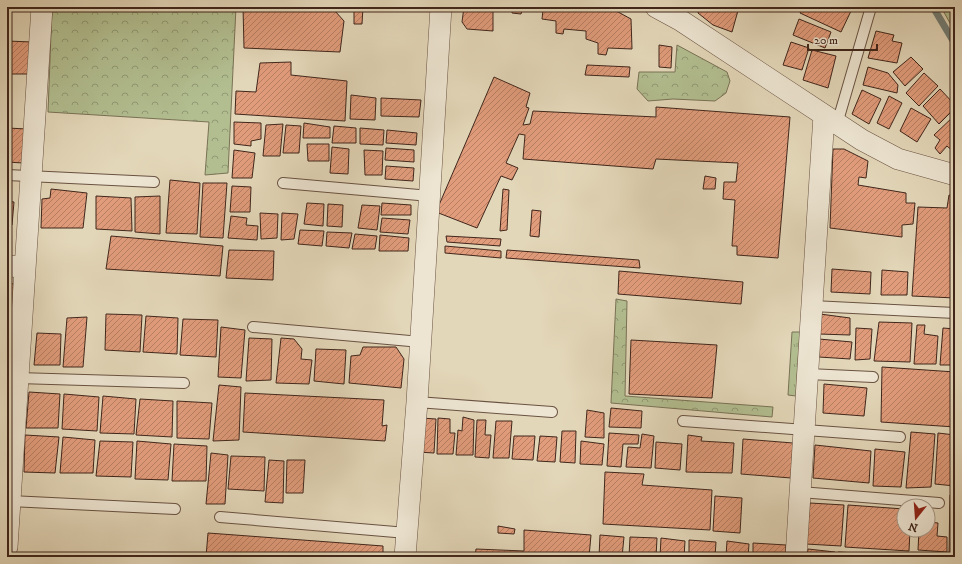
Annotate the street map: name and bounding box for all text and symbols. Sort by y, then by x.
scale bar [808,26,877,52]
text: 20 m [814,33,838,48]
north arrow [896,498,936,538]
text: N [907,519,920,535]

